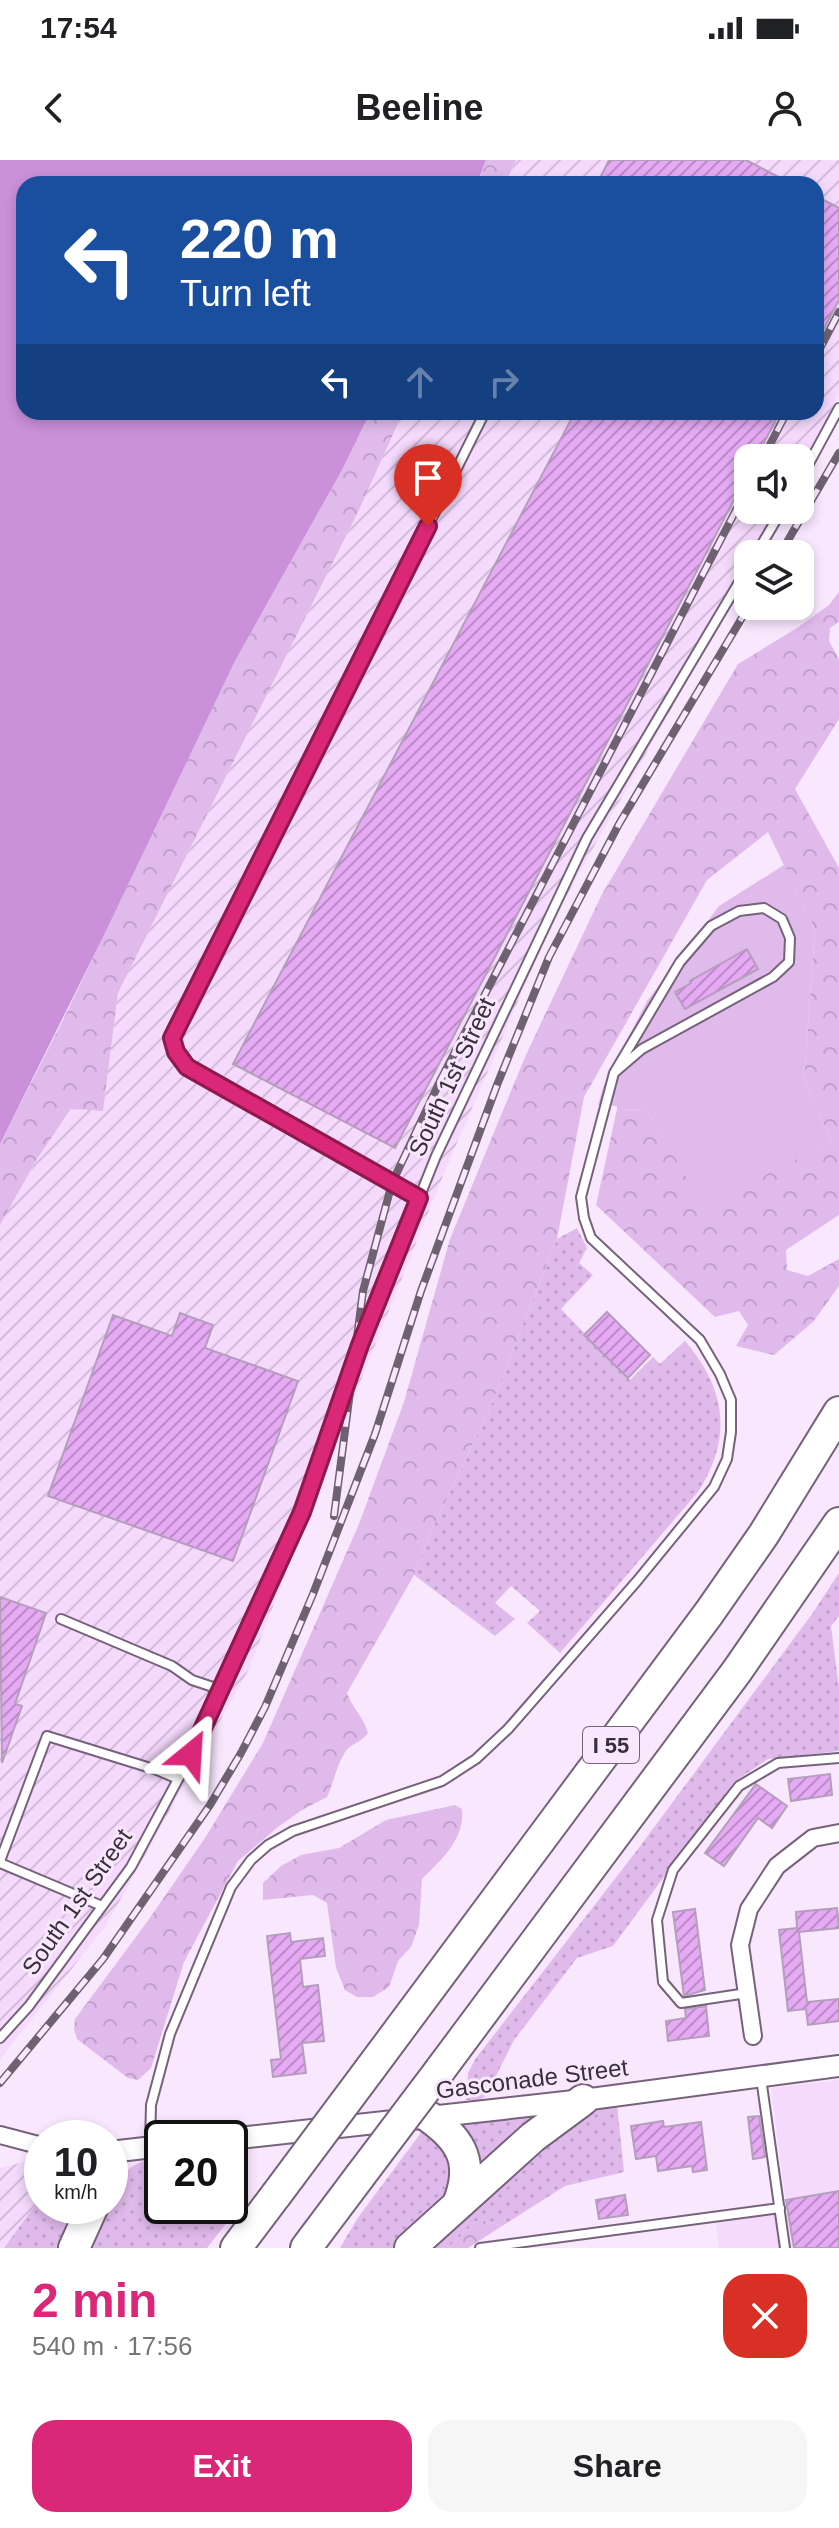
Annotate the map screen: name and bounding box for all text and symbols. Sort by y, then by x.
text: 17:54 [40,11,117,44]
icon: back [32,86,76,130]
icon: person [763,86,807,130]
text: Beeline [355,87,484,128]
text: 220 m [180,207,339,270]
icon: left [48,208,152,312]
text: Turn left [180,273,311,314]
icon: left [314,360,358,404]
icon: ahead [398,360,442,404]
icon: right [482,360,526,404]
pin [394,444,462,526]
map controls [734,444,814,620]
button: sound [734,444,814,524]
icon: arrive [406,456,450,500]
button: layers [734,540,814,620]
street label: South 1st Street [403,993,500,1160]
position arrow [149,1712,233,1796]
road number: I 55 [583,1727,639,1763]
street label: South 1st Street [16,1823,137,1980]
street label: Gasconade Street [434,2053,630,2104]
speed limit sign: 20 [144,2120,248,2224]
text: 10 [54,2140,98,2184]
text: km/h [54,2181,98,2203]
text: 2 min [32,2274,157,2327]
button: close [723,2274,807,2358]
text: 540 m · 17:56 [32,2331,192,2361]
button: Exit [32,2420,412,2512]
button: Share [428,2420,807,2512]

